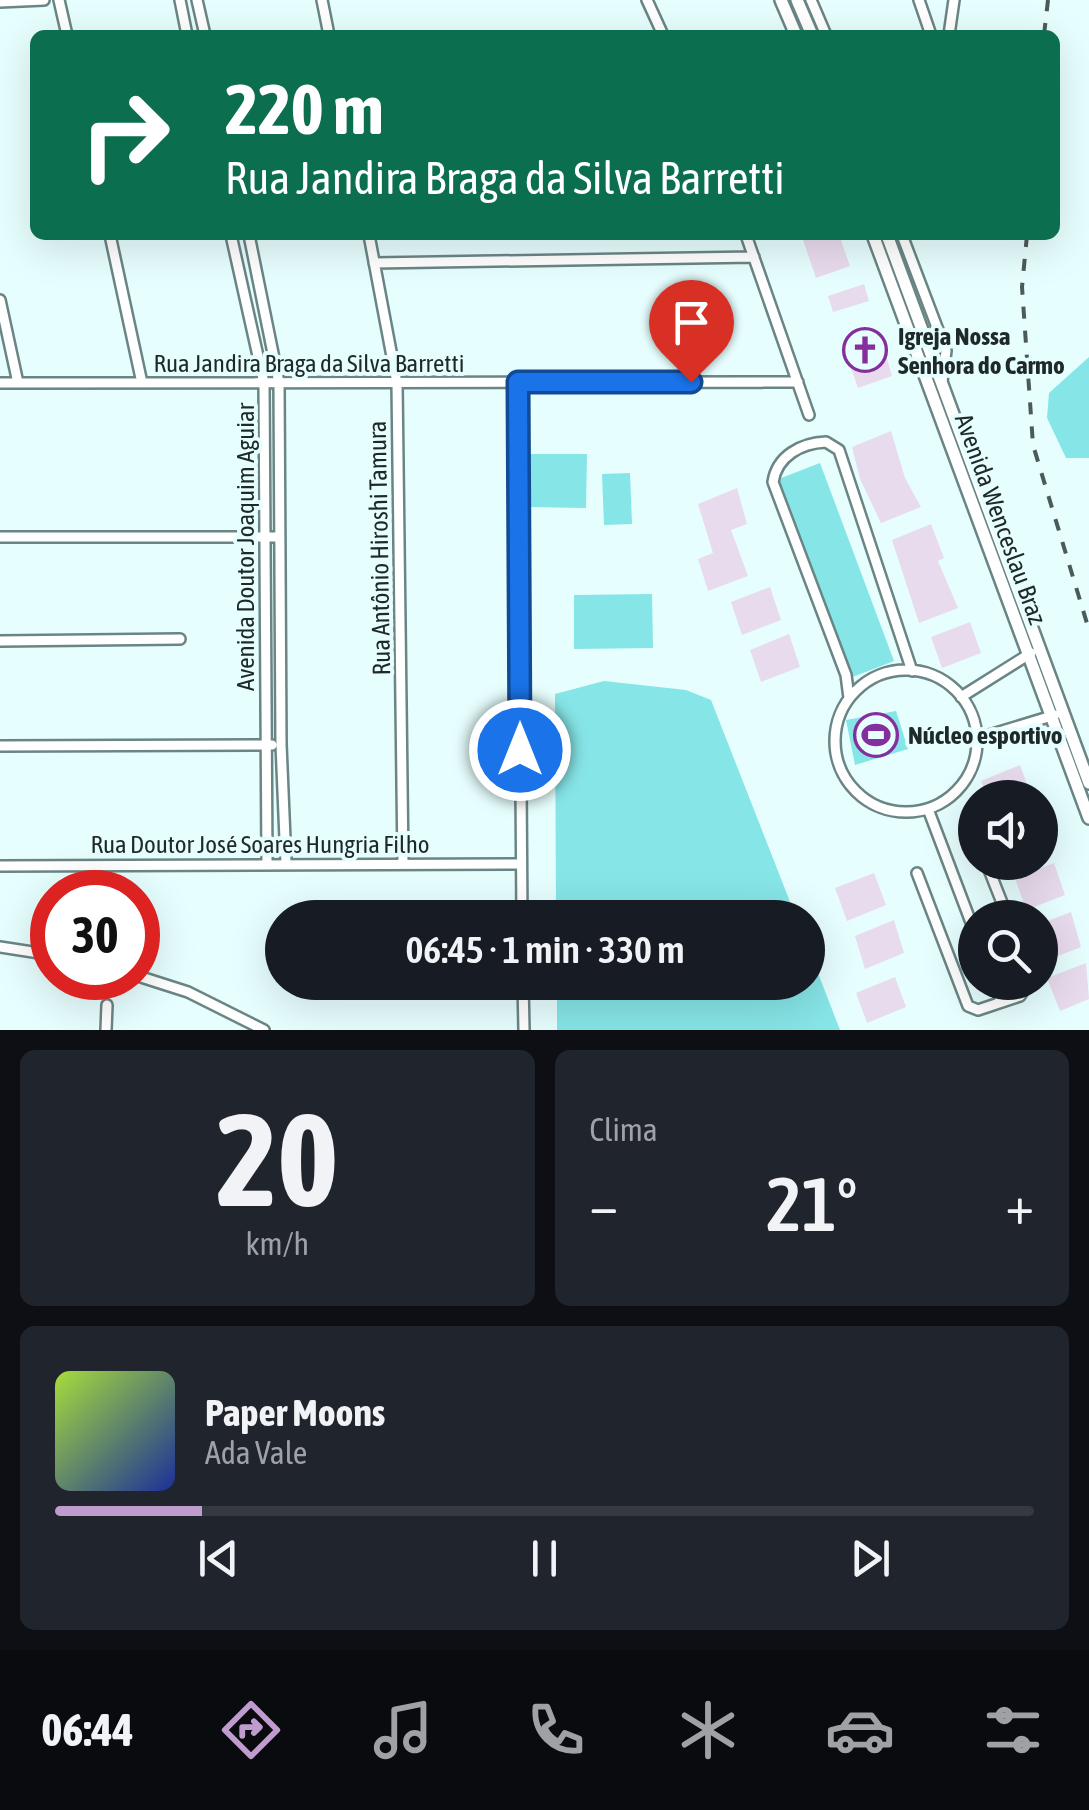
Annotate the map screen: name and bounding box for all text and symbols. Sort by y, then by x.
text: 220 m [225,69,384,149]
icon: right [60,70,190,200]
text: Rua Jandira Braga da Silva Barretti [225,152,785,204]
pin [649,280,734,383]
icon: arrive [664,295,719,350]
place label: Igreja Nossa Senhora do Carmo [898,322,1065,379]
church icon: Igreja Nossa Senhora do Carmo [842,327,888,373]
street label: Rua Jandira Braga da Silva Barretti [154,349,464,377]
street label: Avenida Doutor Joaquim Aguiar [231,402,259,691]
street label: Avenida Wenceslau Braz [950,410,1052,628]
street label: Rua Antônio Hiroshi Tamura [363,420,395,676]
position arrow [468,698,572,802]
sports icon: Núcleo esportivo [853,712,899,758]
place label: Núcleo esportivo [908,721,1063,749]
map controls [958,780,1058,1000]
button: sound [958,780,1058,880]
street label: Rua Doutor José Soares Hungria Filho [90,830,430,858]
speed limit sign: 30 [30,870,160,1000]
button: search [958,900,1058,1000]
text: 06:45 · 1 min · 330 m [405,928,685,971]
text: 20 [216,1085,338,1234]
text: Clima [590,1111,658,1148]
text: 21° [766,1161,857,1247]
text: − [590,1173,618,1236]
text: + [1005,1173,1034,1236]
text: km/h [246,1225,309,1262]
text: Paper Moons [205,1391,385,1434]
text: Ada Vale [205,1434,307,1471]
icon: previous [191,1531,246,1586]
icon: pause [517,1531,572,1586]
icon: next [843,1531,898,1586]
icon: directions [216,1695,286,1765]
icon: music [368,1695,438,1765]
icon: phone [521,1695,591,1765]
icon: climate [673,1695,743,1765]
icon: car [825,1695,895,1765]
icon: filters [978,1695,1048,1765]
text: 06:44 [41,1704,134,1756]

